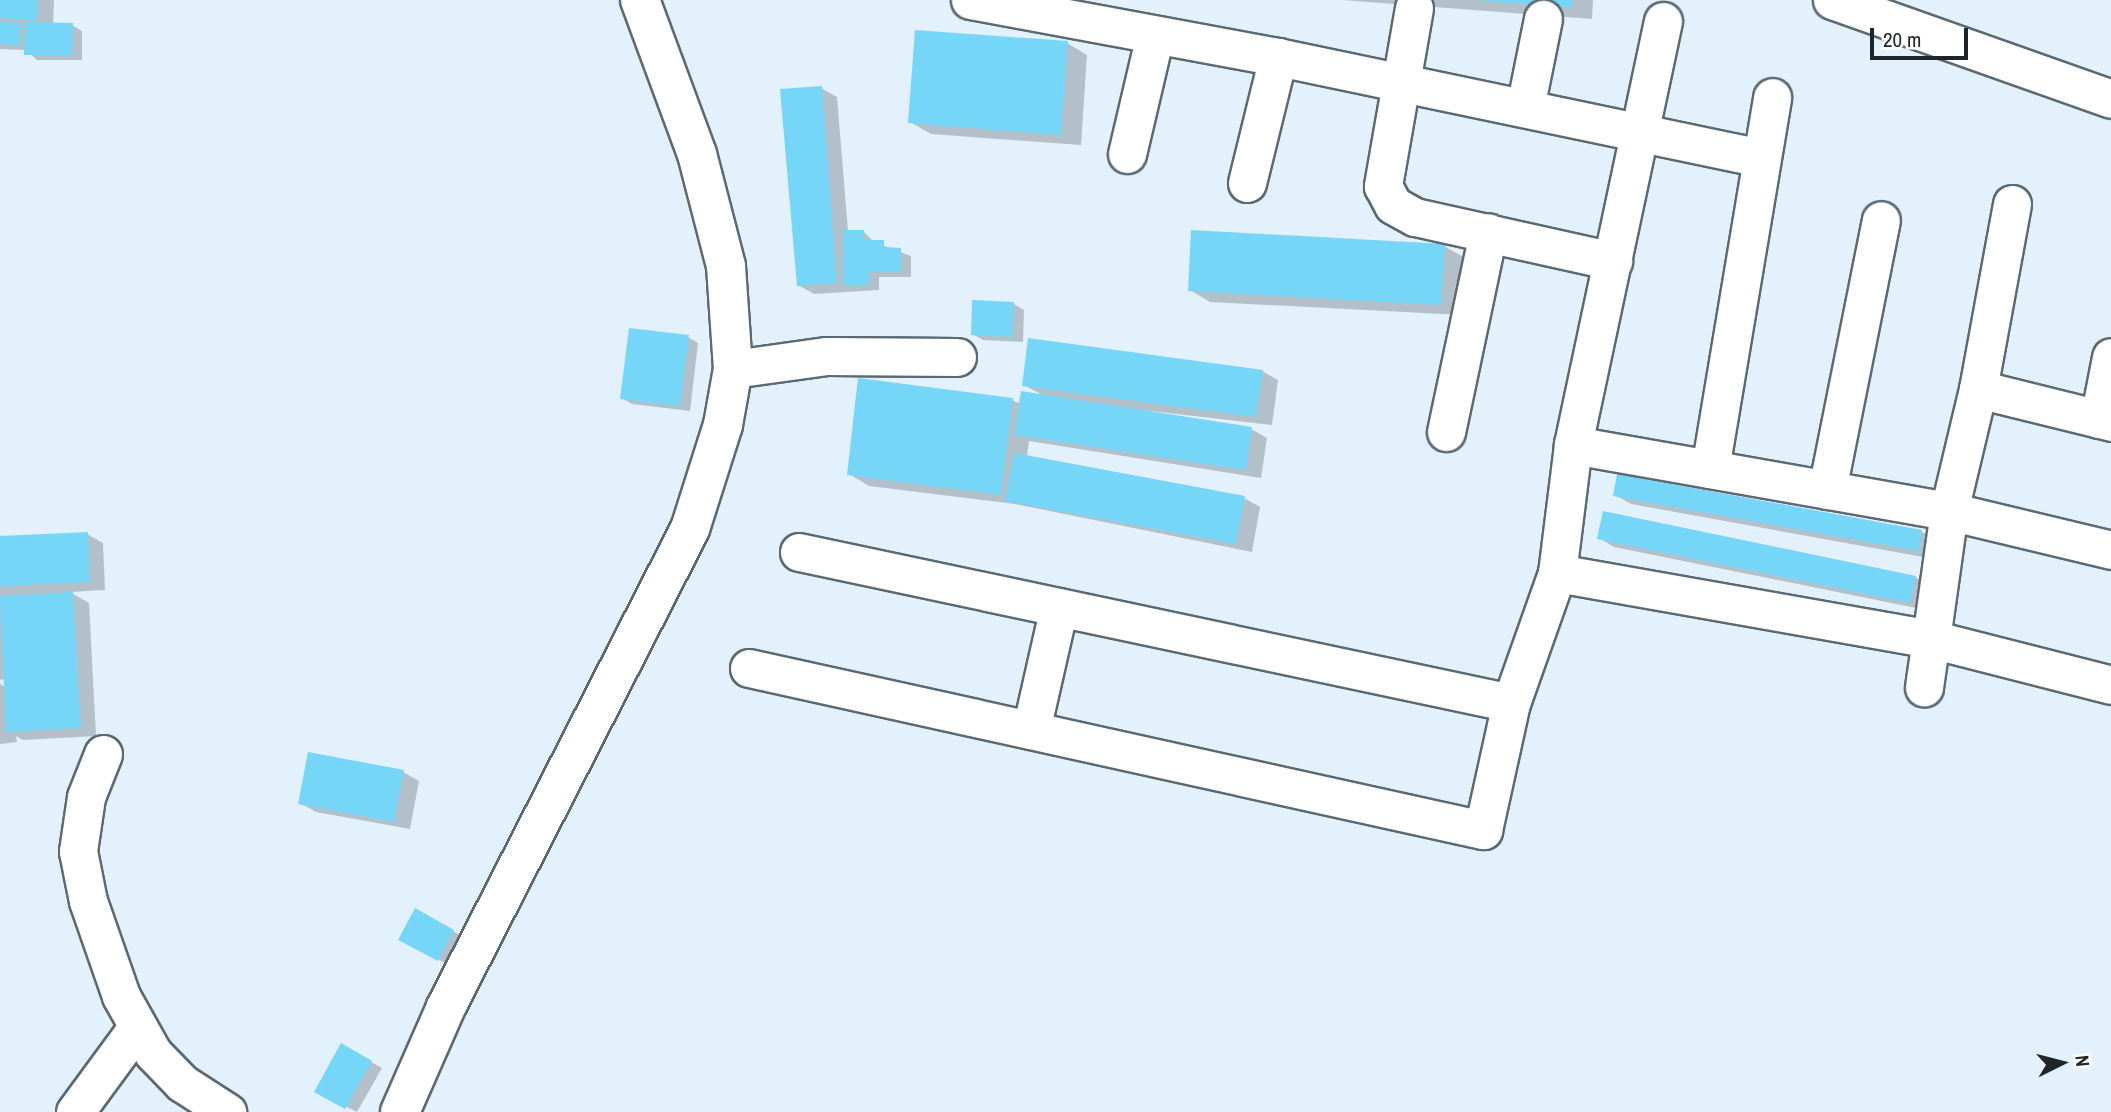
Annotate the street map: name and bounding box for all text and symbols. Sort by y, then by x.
scale bar [1873,14,1971,58]
text: 20 m [1883,25,1921,54]
north arrow [2027,1028,2097,1098]
text: N [2069,1054,2096,1068]

